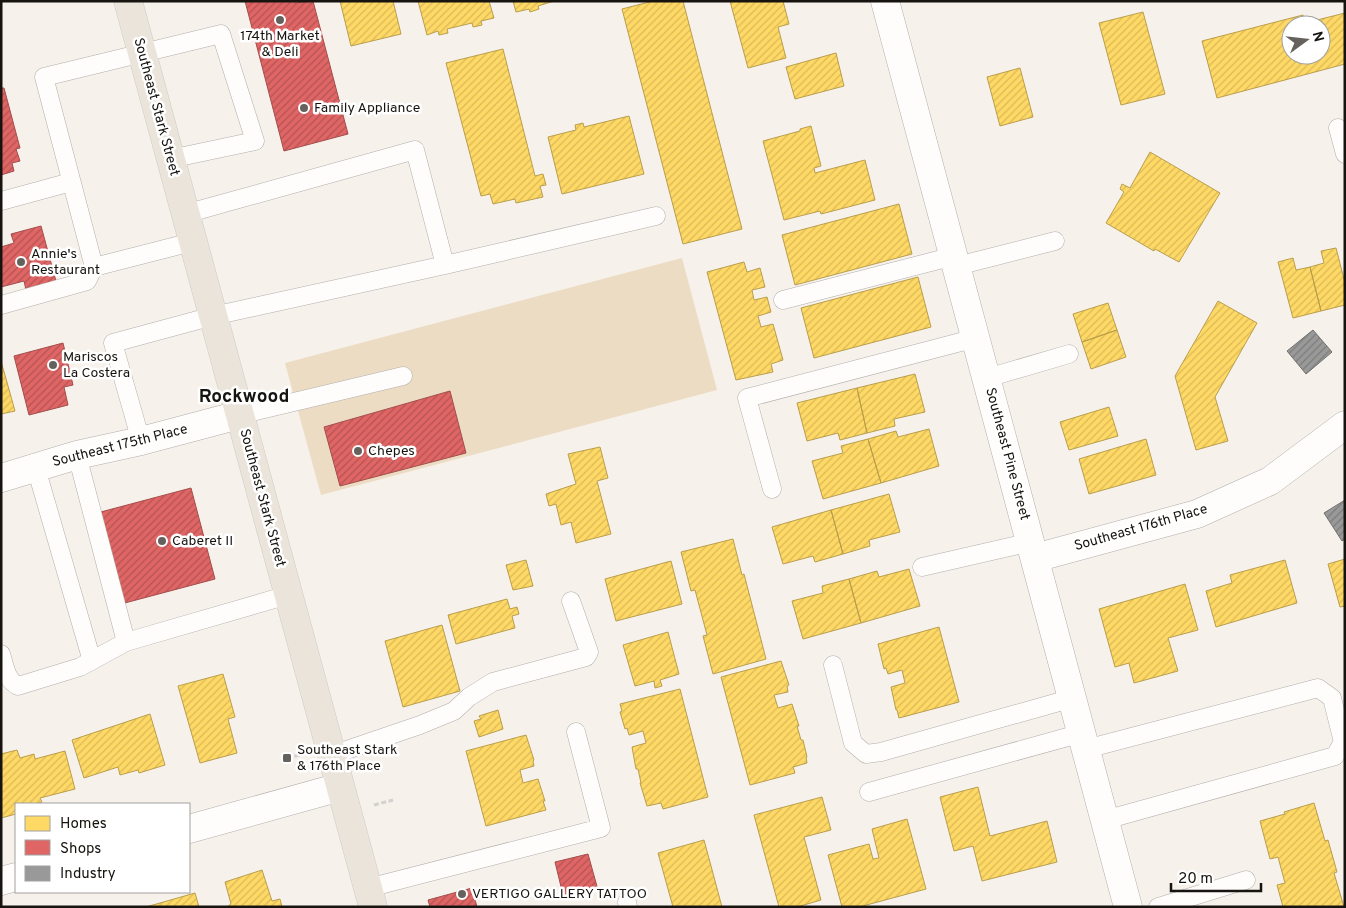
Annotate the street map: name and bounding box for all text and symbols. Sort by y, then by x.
marker: 174th Market & Deli [274,14,286,26]
north arrow [1281,15,1331,65]
place label: 174th Market & Deli [240,28,320,61]
text: N [1308,30,1327,44]
street label: Southeast Stark Street [129,36,183,178]
place label: Family Appliance [314,100,420,117]
marker: Family Appliance [298,102,310,114]
place label: Annie's Restaurant [31,246,100,279]
marker: Annie's Restaurant [15,256,27,268]
place label: Mariscos La Costera [63,349,130,382]
marker: Mariscos La Costera [47,359,59,371]
district label: Rockwood [199,385,289,409]
street label: Southeast Pine Street [981,386,1033,522]
street label: Southeast 175th Place [51,421,189,471]
street label: Southeast Stark Street [235,427,289,569]
place label: Chepes [368,443,415,460]
marker: Chepes [352,445,364,457]
street label: Southeast 176th Place [1072,501,1210,555]
place label: Caberet II [172,533,233,550]
marker: Caberet II [156,535,168,547]
place label: Southeast Stark & 176th Place [297,742,398,775]
marker: Southeast Stark & 176th Place [281,752,293,764]
legend [15,803,190,893]
text: Homes [60,815,107,834]
text: Shops [60,840,101,859]
scale bar [1171,860,1261,892]
text: Industry [60,865,116,884]
text: 20 m [1178,870,1213,889]
place label: VERTIGO GALLERY TATTOO [472,886,647,903]
marker: VERTIGO GALLERY TATTOO [456,888,468,900]

